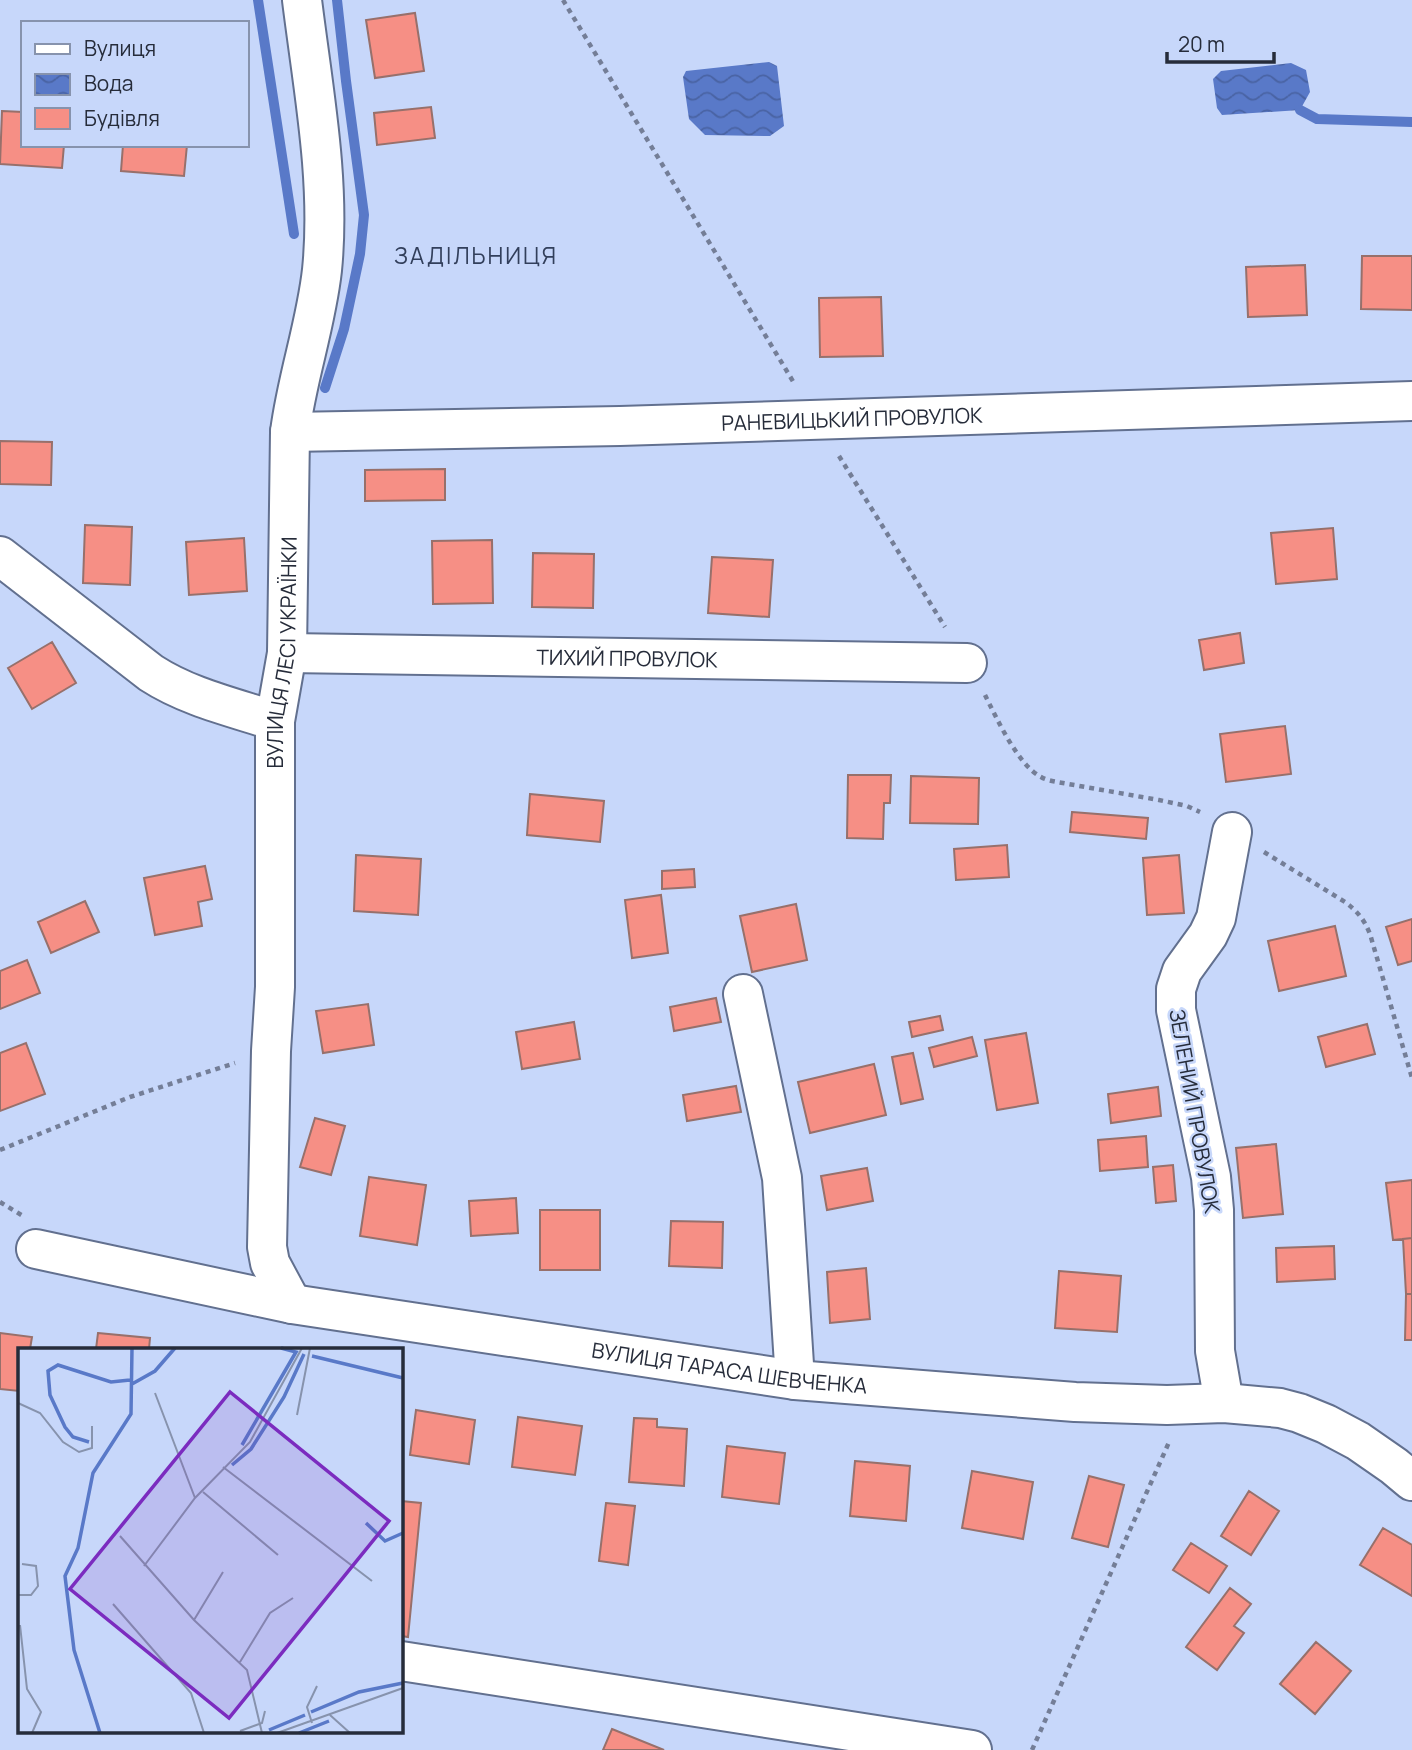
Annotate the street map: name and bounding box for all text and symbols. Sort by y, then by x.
legend [21,21,248,147]
scale bar [1167,21,1274,65]
text: 20 m [1178,30,1225,58]
text: Вулиця [84,34,156,62]
text: Вода [84,69,134,97]
text: Будівля [84,104,160,132]
district label: ЗАДІЛЬНИЦЯ [394,239,558,271]
street label: РАНЕВИЦЬКИЙ ПРОВУЛОК [721,401,983,437]
street label: ВУЛИЦЯ ЛЕСІ УКРАЇНКИ [261,536,303,768]
street label: ТИХИЙ ПРОВУЛОК [536,643,718,673]
street label: ЗЕЛЕНИЙ ПРОВУЛОК [1163,1007,1227,1216]
street label: ВУЛИЦЯ ТАРАСА ШЕВЧЕНКА [590,1335,868,1400]
inset map [18,1348,402,1732]

